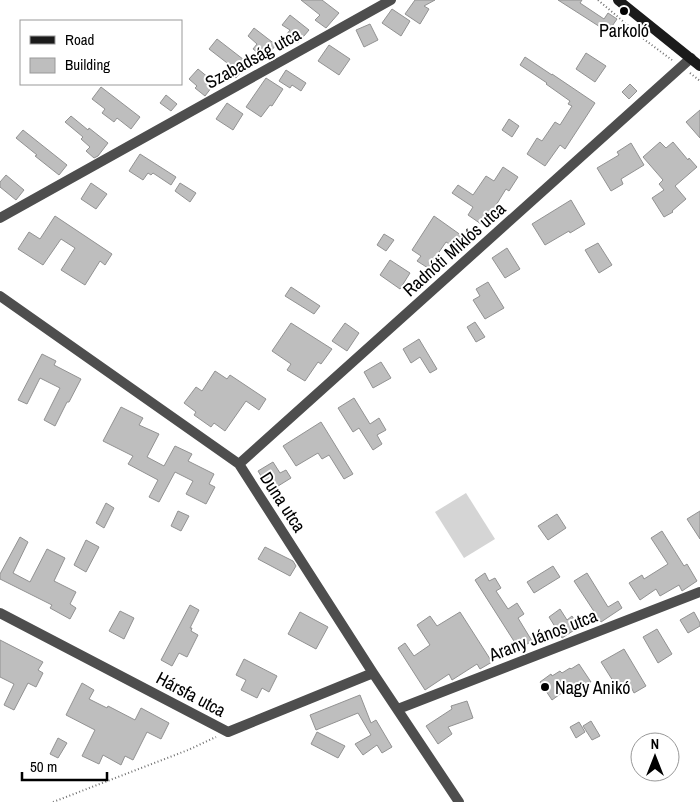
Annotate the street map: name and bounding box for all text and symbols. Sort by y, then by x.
marker: Parkoló [618,5,630,17]
place label: Parkoló [599,18,649,43]
legend [20,20,182,85]
street label: Szabadság utca [201,21,305,95]
text: Road [65,29,94,50]
text: Building [65,54,110,75]
street label: Radnóti Miklós utca [397,196,511,302]
street label: Duna utca [254,467,312,537]
street label: Arany János utca [484,603,601,667]
street label: Hársfa utca [152,665,230,723]
place label: Nagy Anikó [555,675,631,700]
marker: Nagy Anikó [539,681,551,693]
north arrow [630,732,680,782]
text: N [651,735,659,753]
scale bar [22,750,108,782]
text: 50 m [30,756,57,777]

